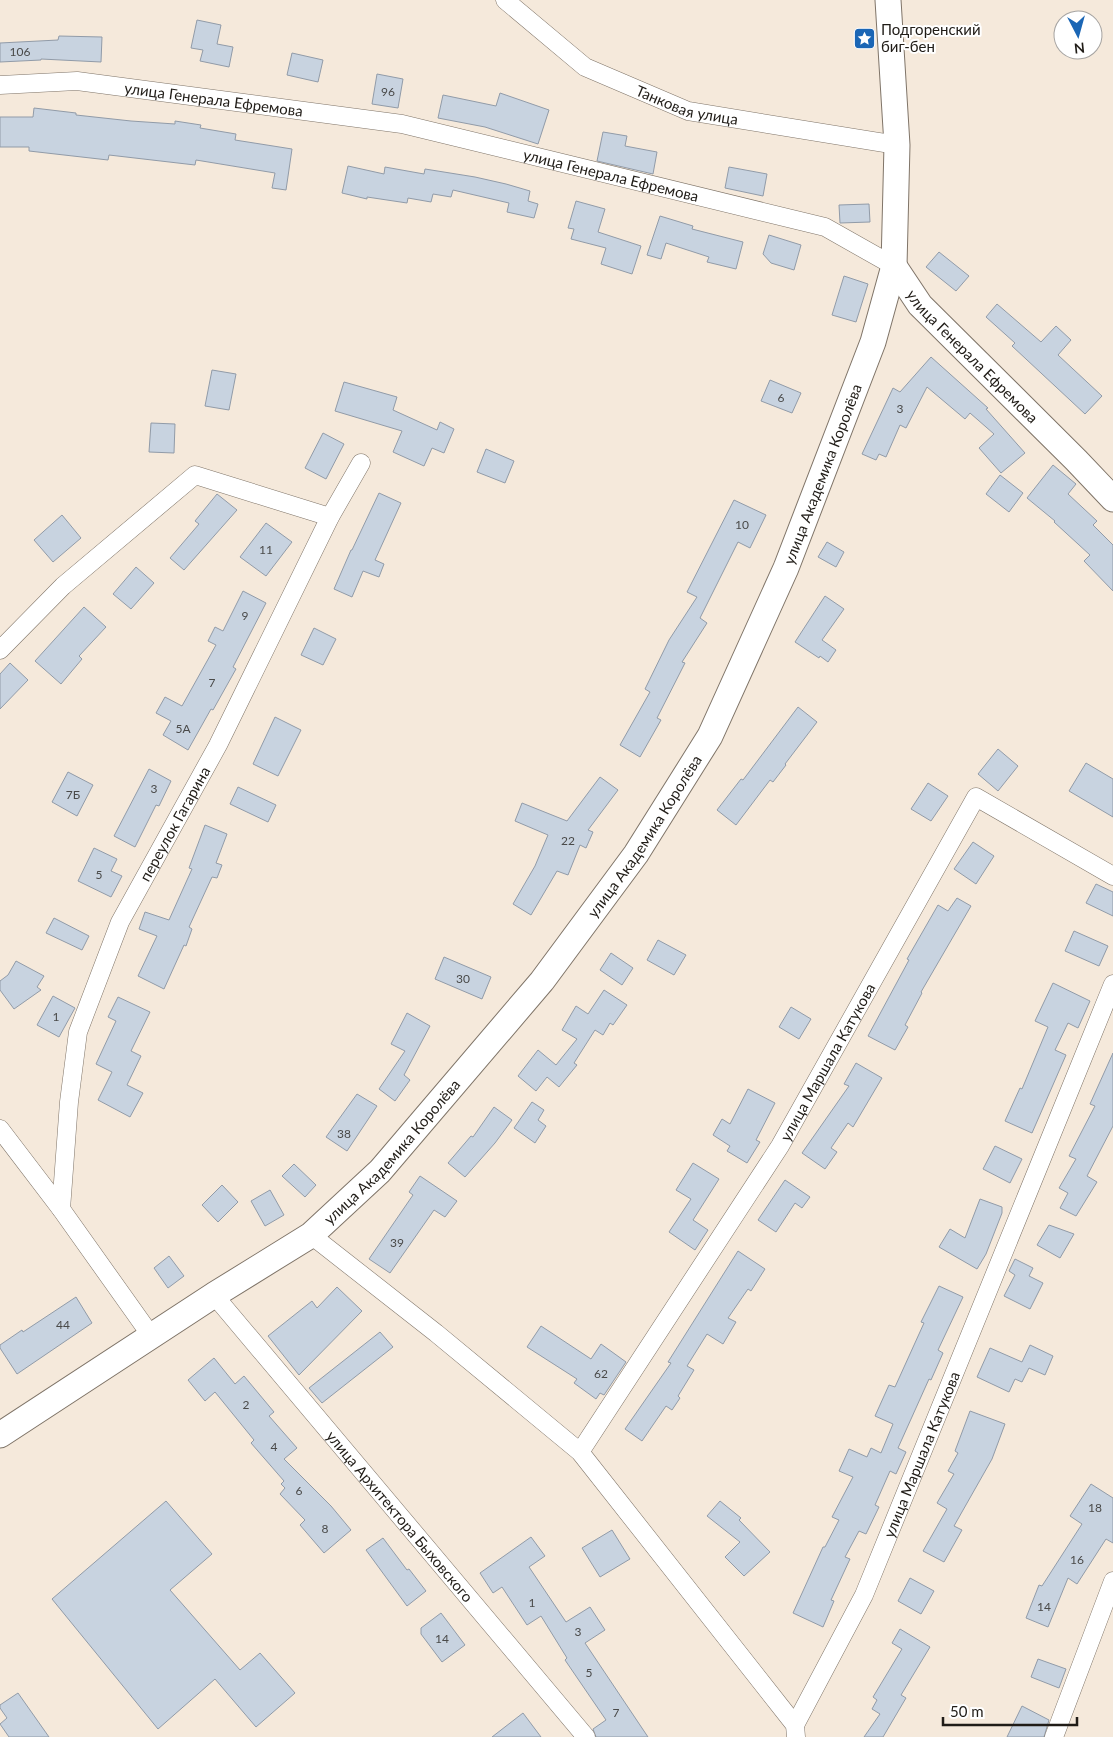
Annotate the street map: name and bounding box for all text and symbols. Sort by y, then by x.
north arrow [1053,10,1103,60]
place label: Подгоренский биг-бен [881,20,981,55]
place icon: Подгоренский биг-бен [853,26,877,50]
text: N [1073,39,1086,57]
house number: 106 [10,44,30,59]
street label: улица Генерала Ефремова [123,78,304,120]
street label: Танковая улица [633,81,740,128]
house number: 96 [381,84,395,99]
street label: улица Генерала Ефремова [521,145,700,205]
street label: улица Генерала Ефремова [903,286,1042,426]
street label: улица Академика Королёва [779,381,865,567]
house number: 6 [778,390,785,405]
house number: 3 [897,401,904,416]
house number: 10 [735,517,749,532]
house number: 11 [259,542,273,557]
house number: 9 [242,608,249,623]
house number: 7 [209,675,216,690]
house number: 5А [175,721,191,736]
street label: улица Академика Королёва [583,751,705,921]
street label: переулок Гагарина [135,763,213,884]
house number: 3 [151,781,158,796]
house number: 7Б [66,787,80,802]
house number: 22 [561,833,575,848]
house number: 5 [96,867,103,882]
house number: 30 [456,971,470,986]
street label: улица Маршала Катукова [776,980,879,1144]
house number: 1 [53,1009,60,1024]
street label: улица Академика Королёва [320,1075,463,1228]
house number: 38 [337,1126,351,1141]
house number: 39 [390,1235,404,1250]
house number: 44 [56,1317,70,1332]
house number: 62 [594,1366,608,1381]
street label: улица Маршала Катукова [879,1369,963,1540]
house number: 2 [243,1397,250,1412]
street label: улица Архитектора Быховского [323,1427,477,1605]
house number: 4 [271,1439,278,1454]
house number: 6 [296,1483,303,1498]
house number: 18 [1088,1500,1102,1515]
house number: 8 [322,1521,329,1536]
house number: 16 [1070,1552,1084,1567]
house number: 1 [529,1595,536,1610]
house number: 14 [1037,1599,1051,1614]
house number: 3 [575,1624,582,1639]
house number: 14 [435,1631,449,1646]
house number: 5 [586,1665,593,1680]
scale bar [943,1694,1077,1726]
text: 50 m [950,1702,984,1720]
house number: 7 [613,1705,620,1720]

